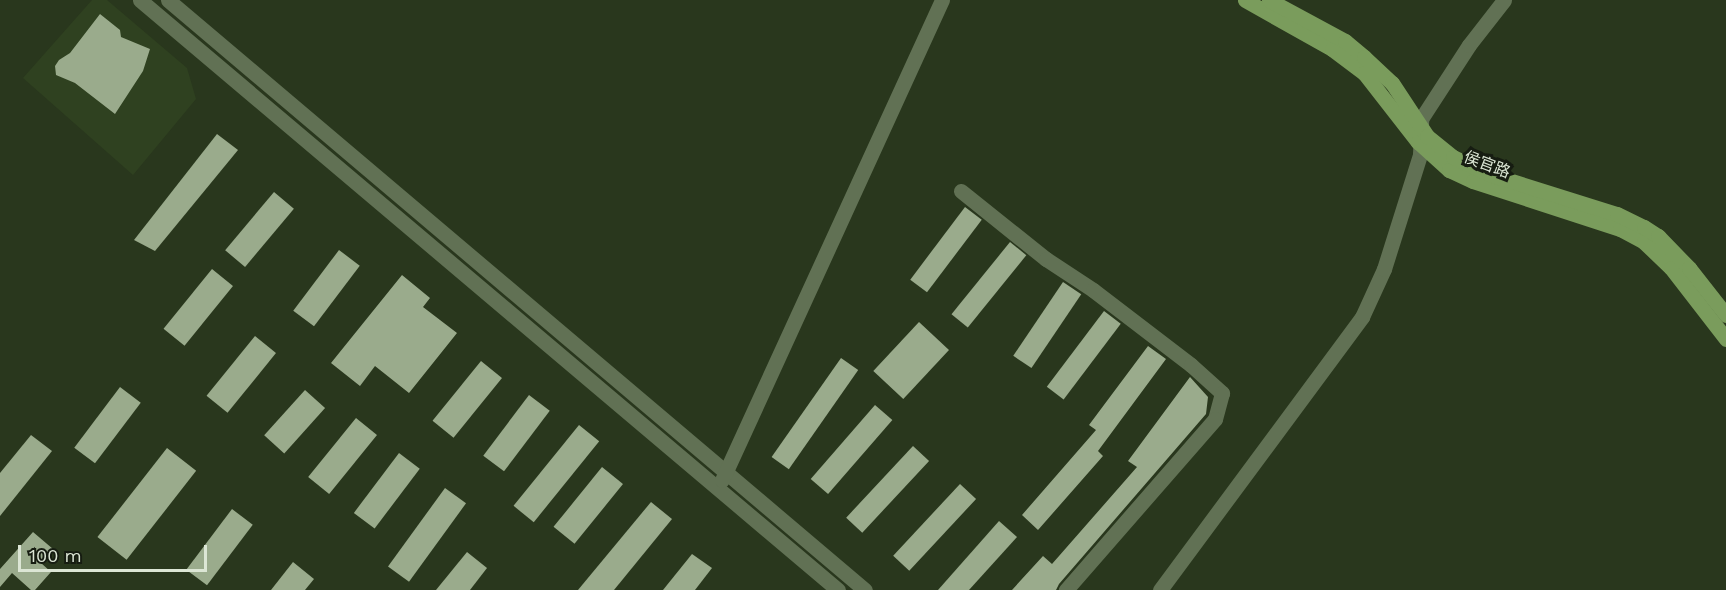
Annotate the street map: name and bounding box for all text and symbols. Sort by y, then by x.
street label: 侯官路 [1461,147,1513,183]
scale bar [21,533,210,571]
text: 100 m [29,545,82,566]

